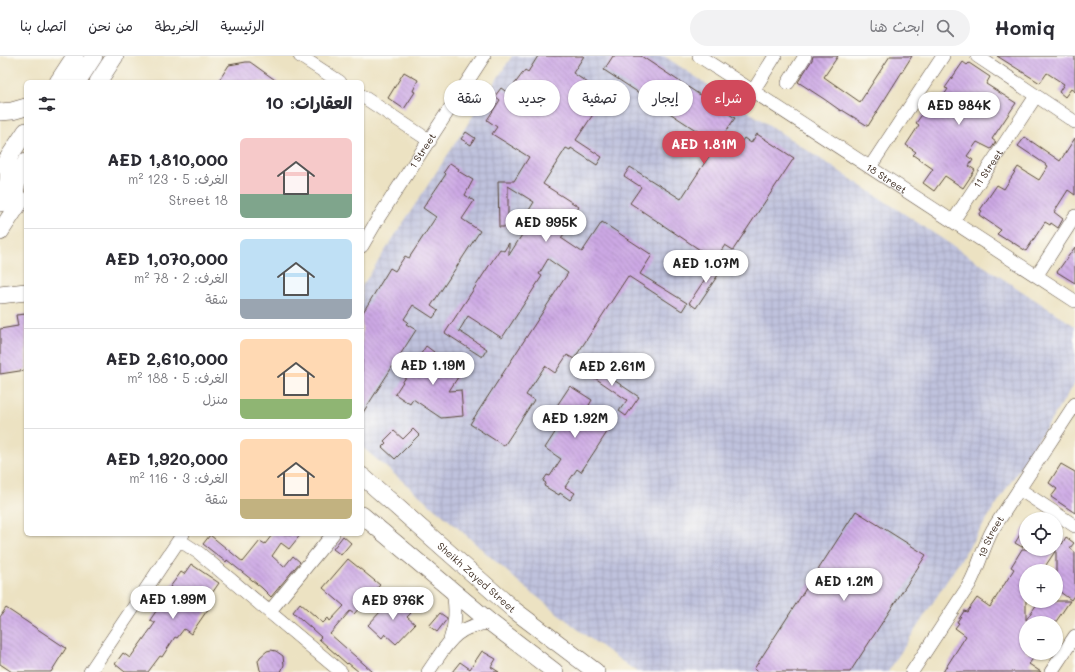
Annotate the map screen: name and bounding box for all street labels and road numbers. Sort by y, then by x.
street label: 1 Street [406,130,439,171]
street label: 11 Street [970,146,1006,191]
street label: 18 Street [864,160,910,197]
street label: 19 Street [974,513,1007,560]
street label: Sheikh Zayed Street [434,539,519,616]

